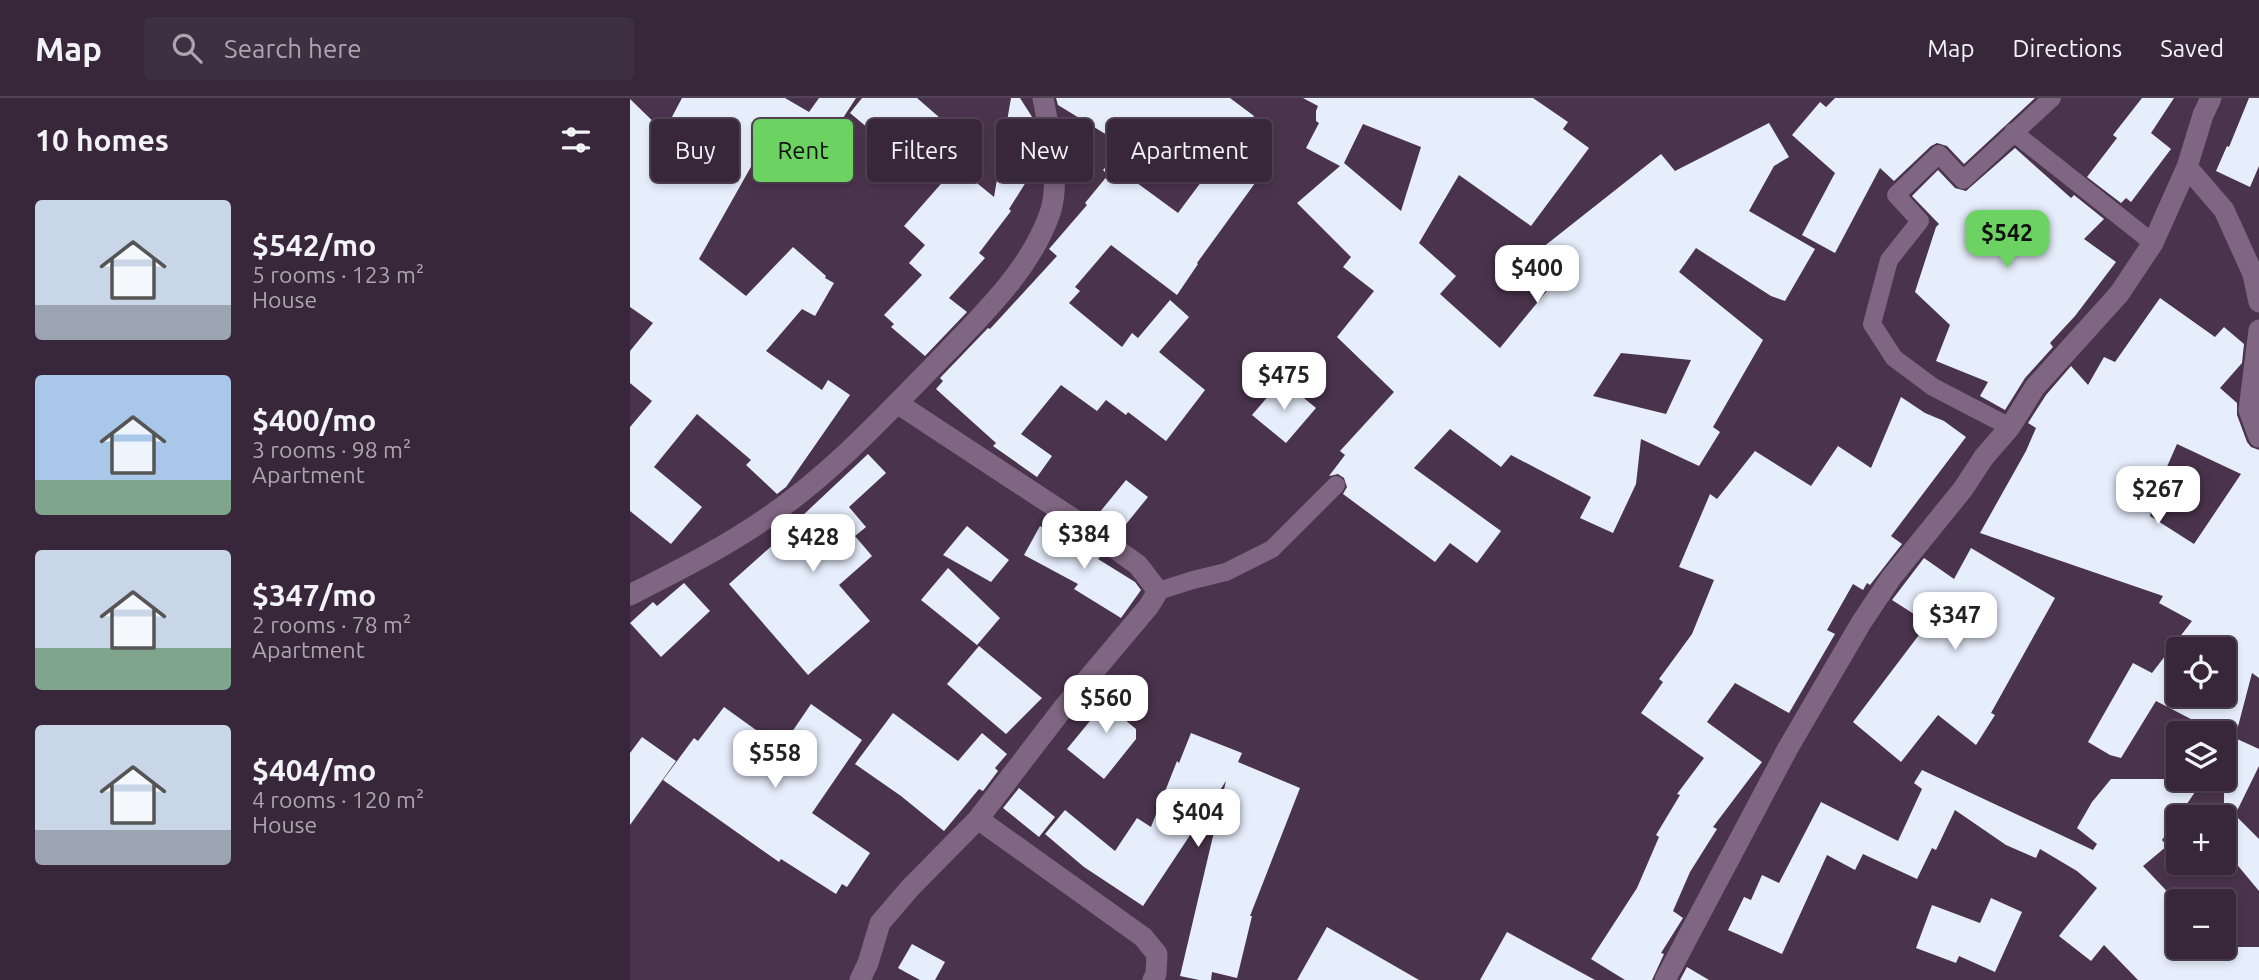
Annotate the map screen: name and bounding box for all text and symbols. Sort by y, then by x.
search box [144,17,634,80]
icon: search [168,29,206,67]
text: Map [35,30,102,67]
text: Search here [224,34,362,63]
text: Map [1927,35,1974,62]
text: Directions [2012,35,2122,62]
text: Saved [2160,35,2224,62]
chip: Buy [651,119,739,182]
chip: Rent [753,119,853,182]
chip: Filters [867,119,982,182]
chip: New [996,119,1093,182]
chip: Apartment [1107,119,1272,182]
icon: filters [557,121,595,159]
text: 10 homes [35,123,169,157]
pin: $542 [1966,211,2048,270]
text: $542 [1981,220,2033,245]
icon: home [91,228,175,312]
text: $542/mo [252,228,376,262]
pin: $400 [1496,246,1578,305]
text: $400 [1511,255,1563,280]
text: 5 rooms · 123 m² [252,262,424,287]
text: House [252,287,317,312]
pin: $475 [1243,352,1325,412]
text: $475 [1258,362,1310,387]
icon: home [91,403,175,487]
text: $400/mo [252,403,376,437]
text: 3 rooms · 98 m² [252,437,411,462]
text: Apartment [252,462,365,487]
pin: $267 [2117,466,2199,526]
text: $267 [2132,476,2184,501]
pin: $384 [1043,512,1125,571]
pin: $428 [772,514,854,574]
text: $384 [1058,521,1110,546]
text: $428 [787,524,839,549]
icon: home [91,578,175,662]
text: $347/mo [252,578,376,612]
pin: $347 [1914,592,1996,652]
text: $347 [1929,602,1981,627]
text: 2 rooms · 78 m² [252,612,411,637]
text: Apartment [252,637,365,662]
map controls [2166,637,2236,959]
button: locate [2166,637,2236,707]
pin: $560 [1065,676,1147,735]
text: $560 [1080,685,1132,710]
button: layers [2166,721,2236,791]
pin: $558 [734,730,816,790]
text: $558 [749,740,801,765]
icon: home [91,753,175,837]
text: $404/mo [252,753,376,787]
text: 4 rooms · 120 m² [252,787,424,812]
pin: $404 [1157,790,1239,849]
text: $404 [1172,799,1224,824]
button: + [2166,805,2236,875]
text: House [252,812,317,837]
button: − [2166,889,2236,959]

